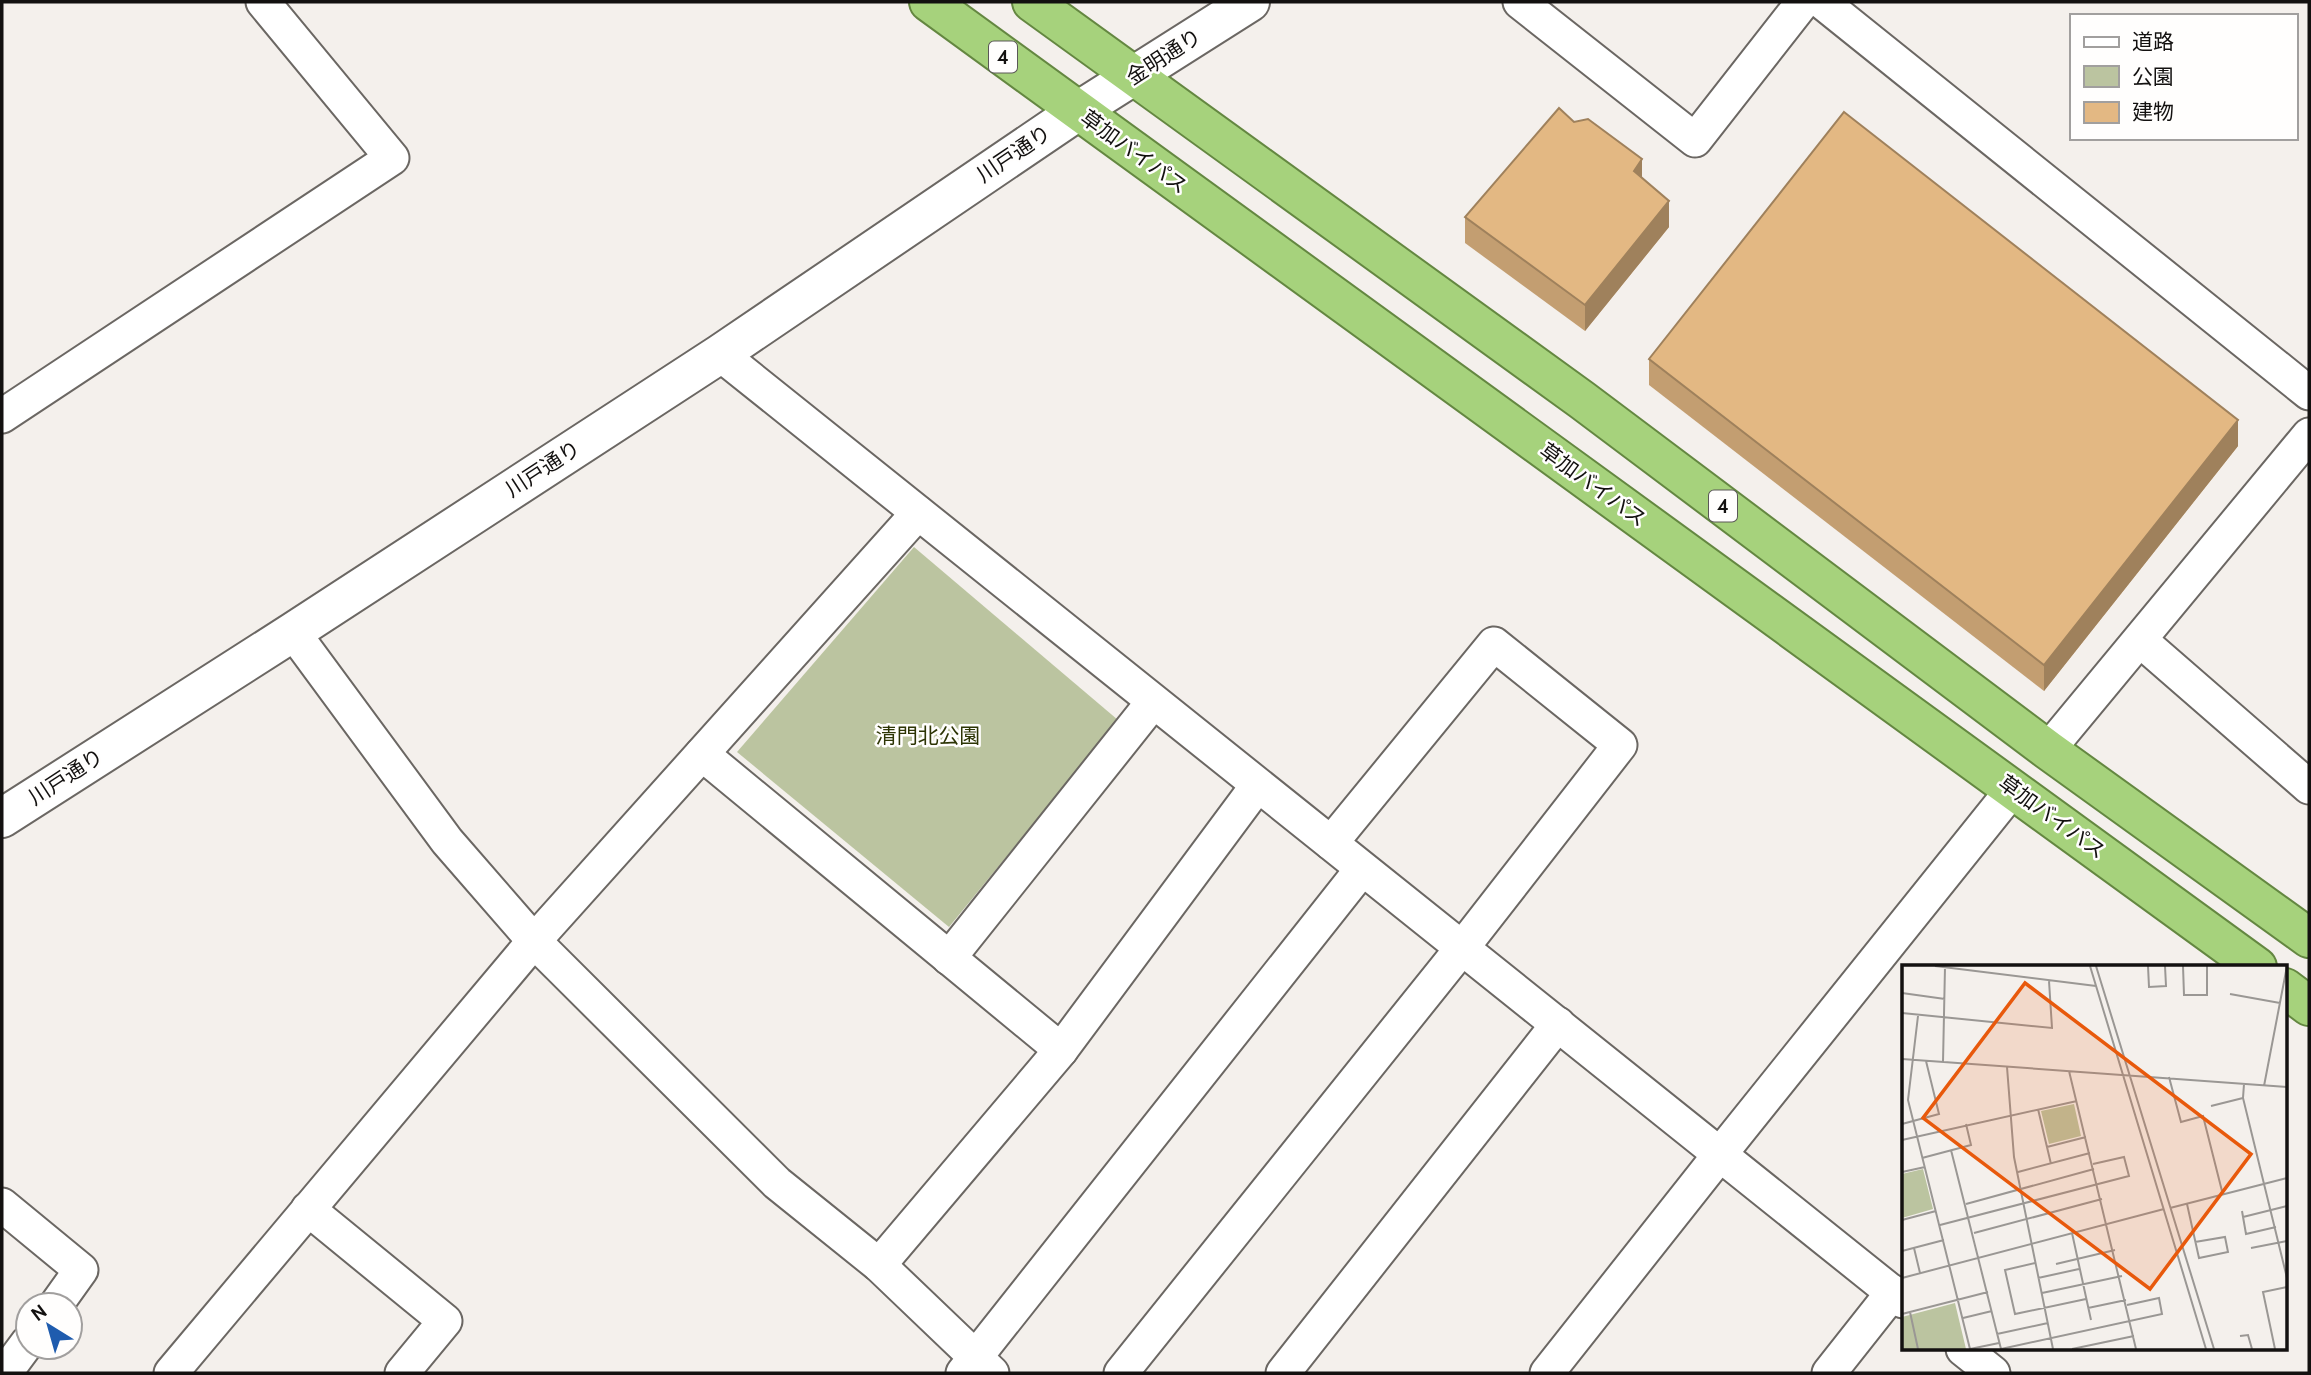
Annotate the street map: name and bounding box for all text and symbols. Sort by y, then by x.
legend [2070,14,2297,140]
street label: 金明通り [1122,23,1206,90]
text: 道路 [2132,29,2174,54]
road number: 4 [989,41,1017,72]
text: 公園 [2132,64,2174,89]
text: 建物 [2132,99,2174,124]
street label: 草加バイパス [1076,105,1192,199]
street label: 川戸通り [972,120,1056,187]
street label: 川戸通り [501,435,585,502]
street label: 草加バイパス [1535,438,1651,532]
road number: 4 [1709,491,1737,522]
park label: 清門北公園 [876,723,981,748]
street label: 川戸通り [24,743,108,810]
street label: 草加バイパス [1994,770,2110,864]
inset map [1902,965,2286,1350]
north arrow [14,1291,84,1361]
text: N [27,1300,51,1326]

